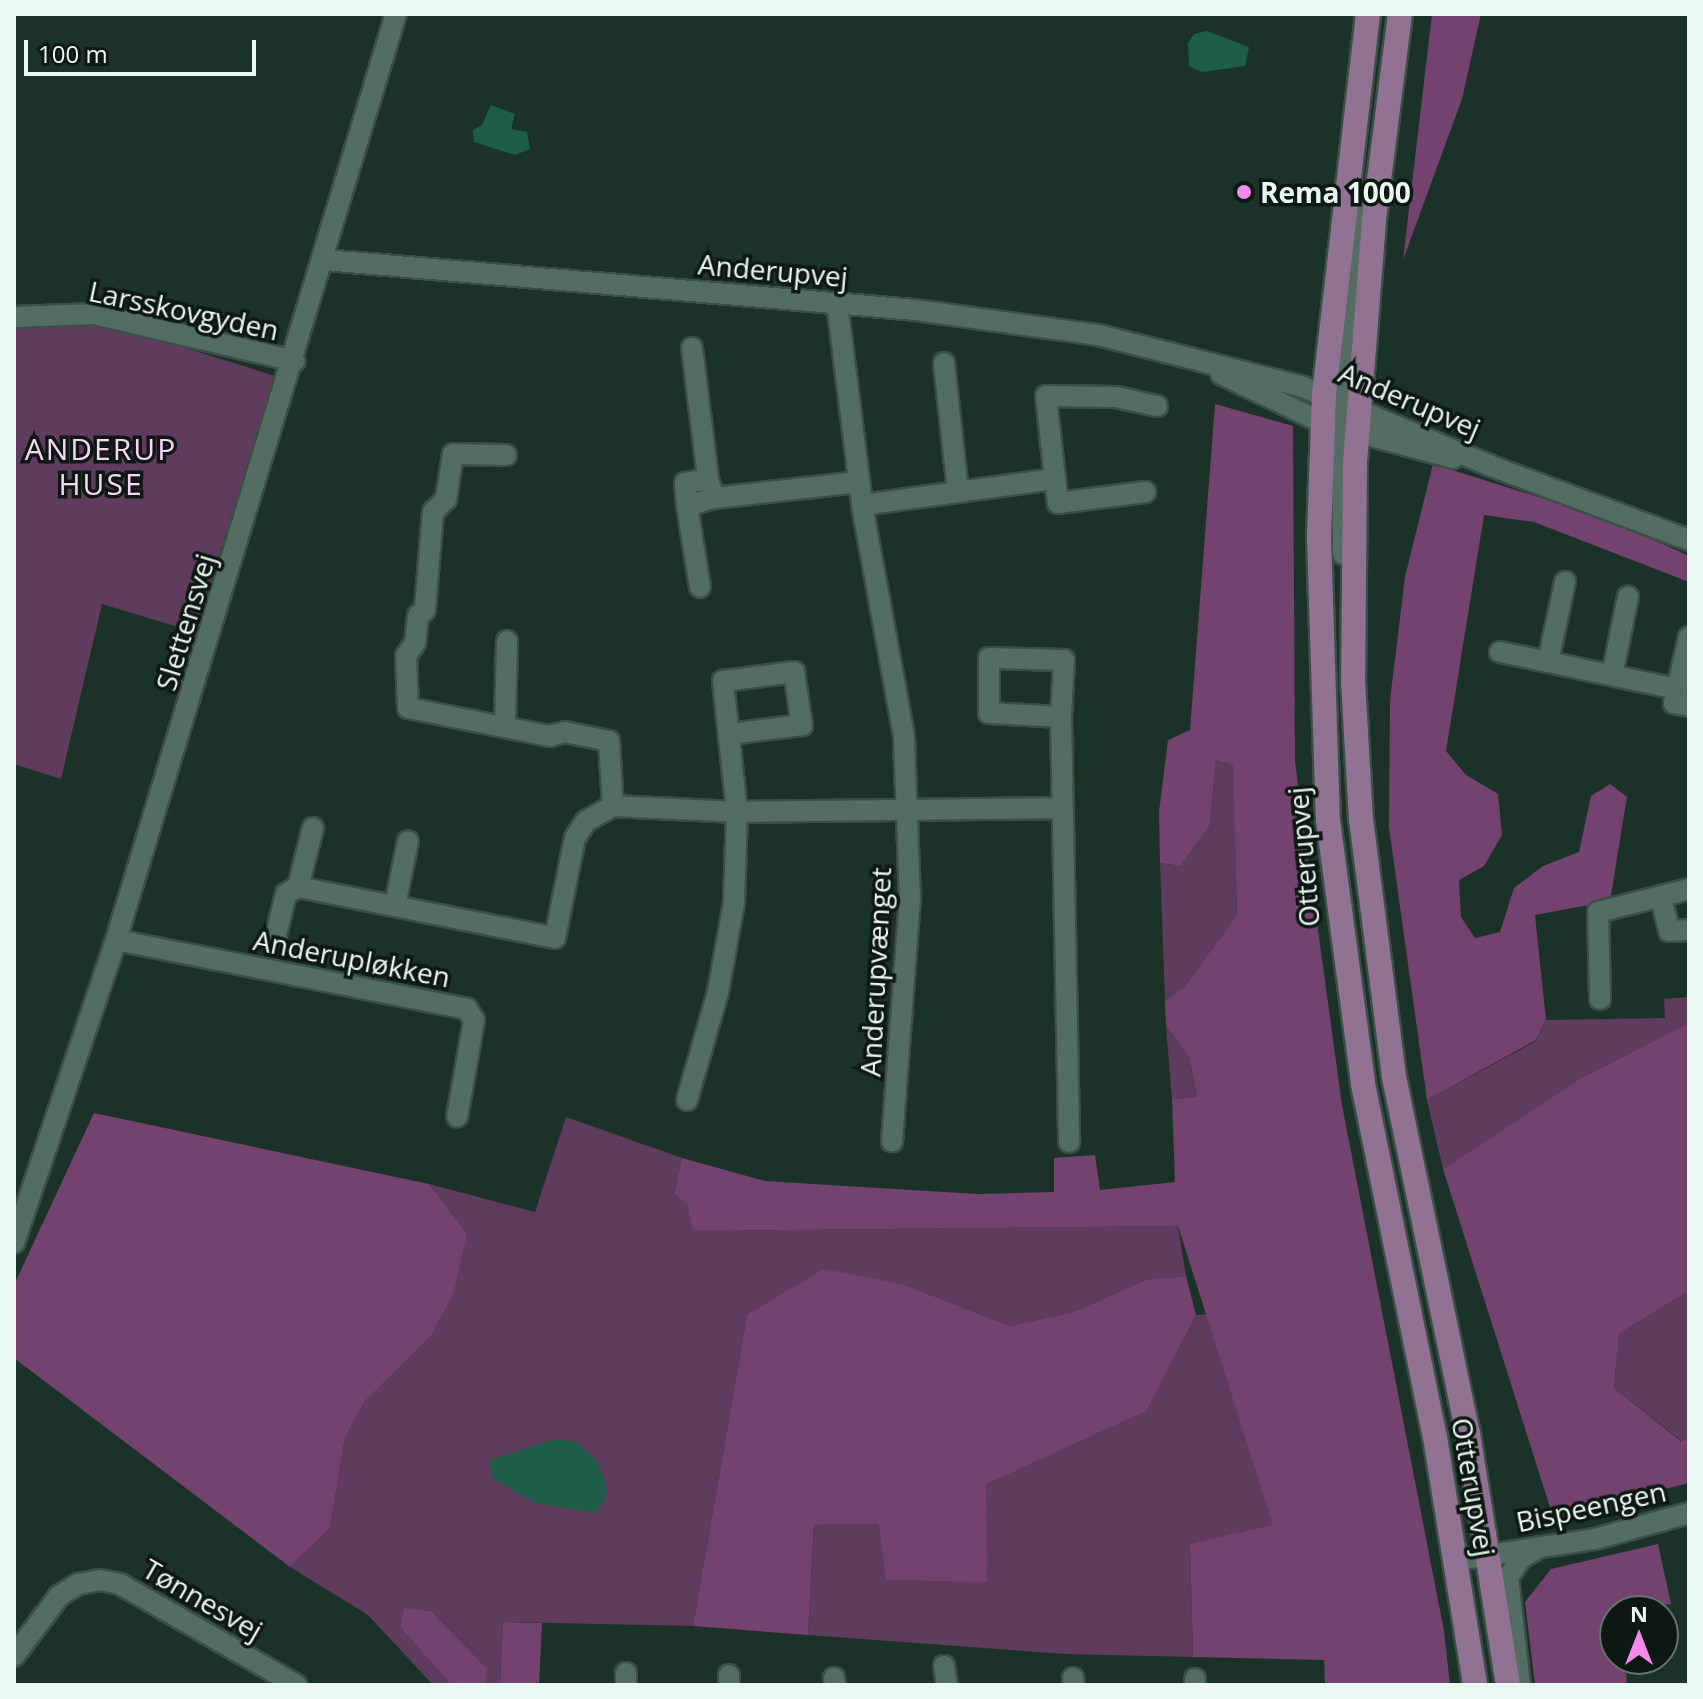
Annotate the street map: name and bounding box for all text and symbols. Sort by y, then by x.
scale bar [28,24,260,74]
text: 100 m [38,37,108,70]
place label: Rema 1000 [1260,175,1411,209]
marker: Rema 1000 [1235,183,1253,201]
street label: Anderupvej [697,247,849,293]
street label: Larsskovgyden [86,273,282,347]
street label: Anderupvej [1334,355,1486,445]
district label: ANDERUP HUSE [25,431,177,502]
street label: Slettensvej [148,550,222,694]
street label: Otterupvej [1280,786,1326,928]
street label: Anderupvænget [853,866,897,1078]
street label: Anderupløkken [251,922,453,994]
street label: Otterupvej [1445,1415,1503,1559]
street label: Bispeengen [1513,1474,1669,1538]
street label: Tønnesvej [137,1551,269,1647]
north arrow [1599,1595,1679,1675]
text: N [1630,1598,1648,1628]

